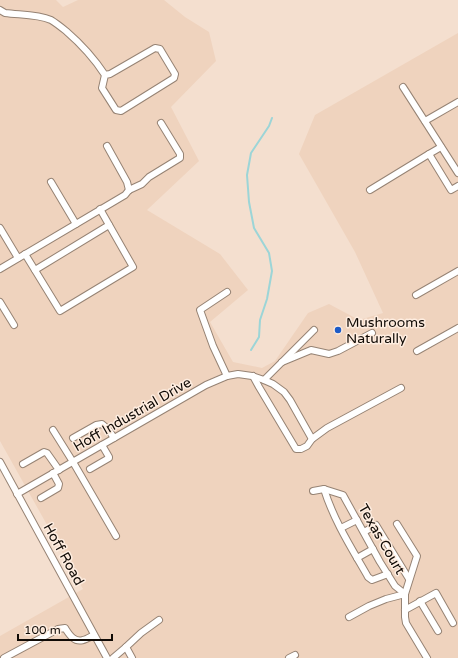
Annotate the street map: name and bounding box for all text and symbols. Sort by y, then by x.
place label: Mushrooms Naturally [346,314,425,347]
marker: Mushrooms Naturally [333,325,343,335]
street label: Hoff Industrial Drive [70,374,194,455]
street label: Texas Court [355,501,409,578]
street label: Hoff Road [40,520,88,588]
scale bar [18,616,112,642]
text: 100 m [24,623,61,637]

